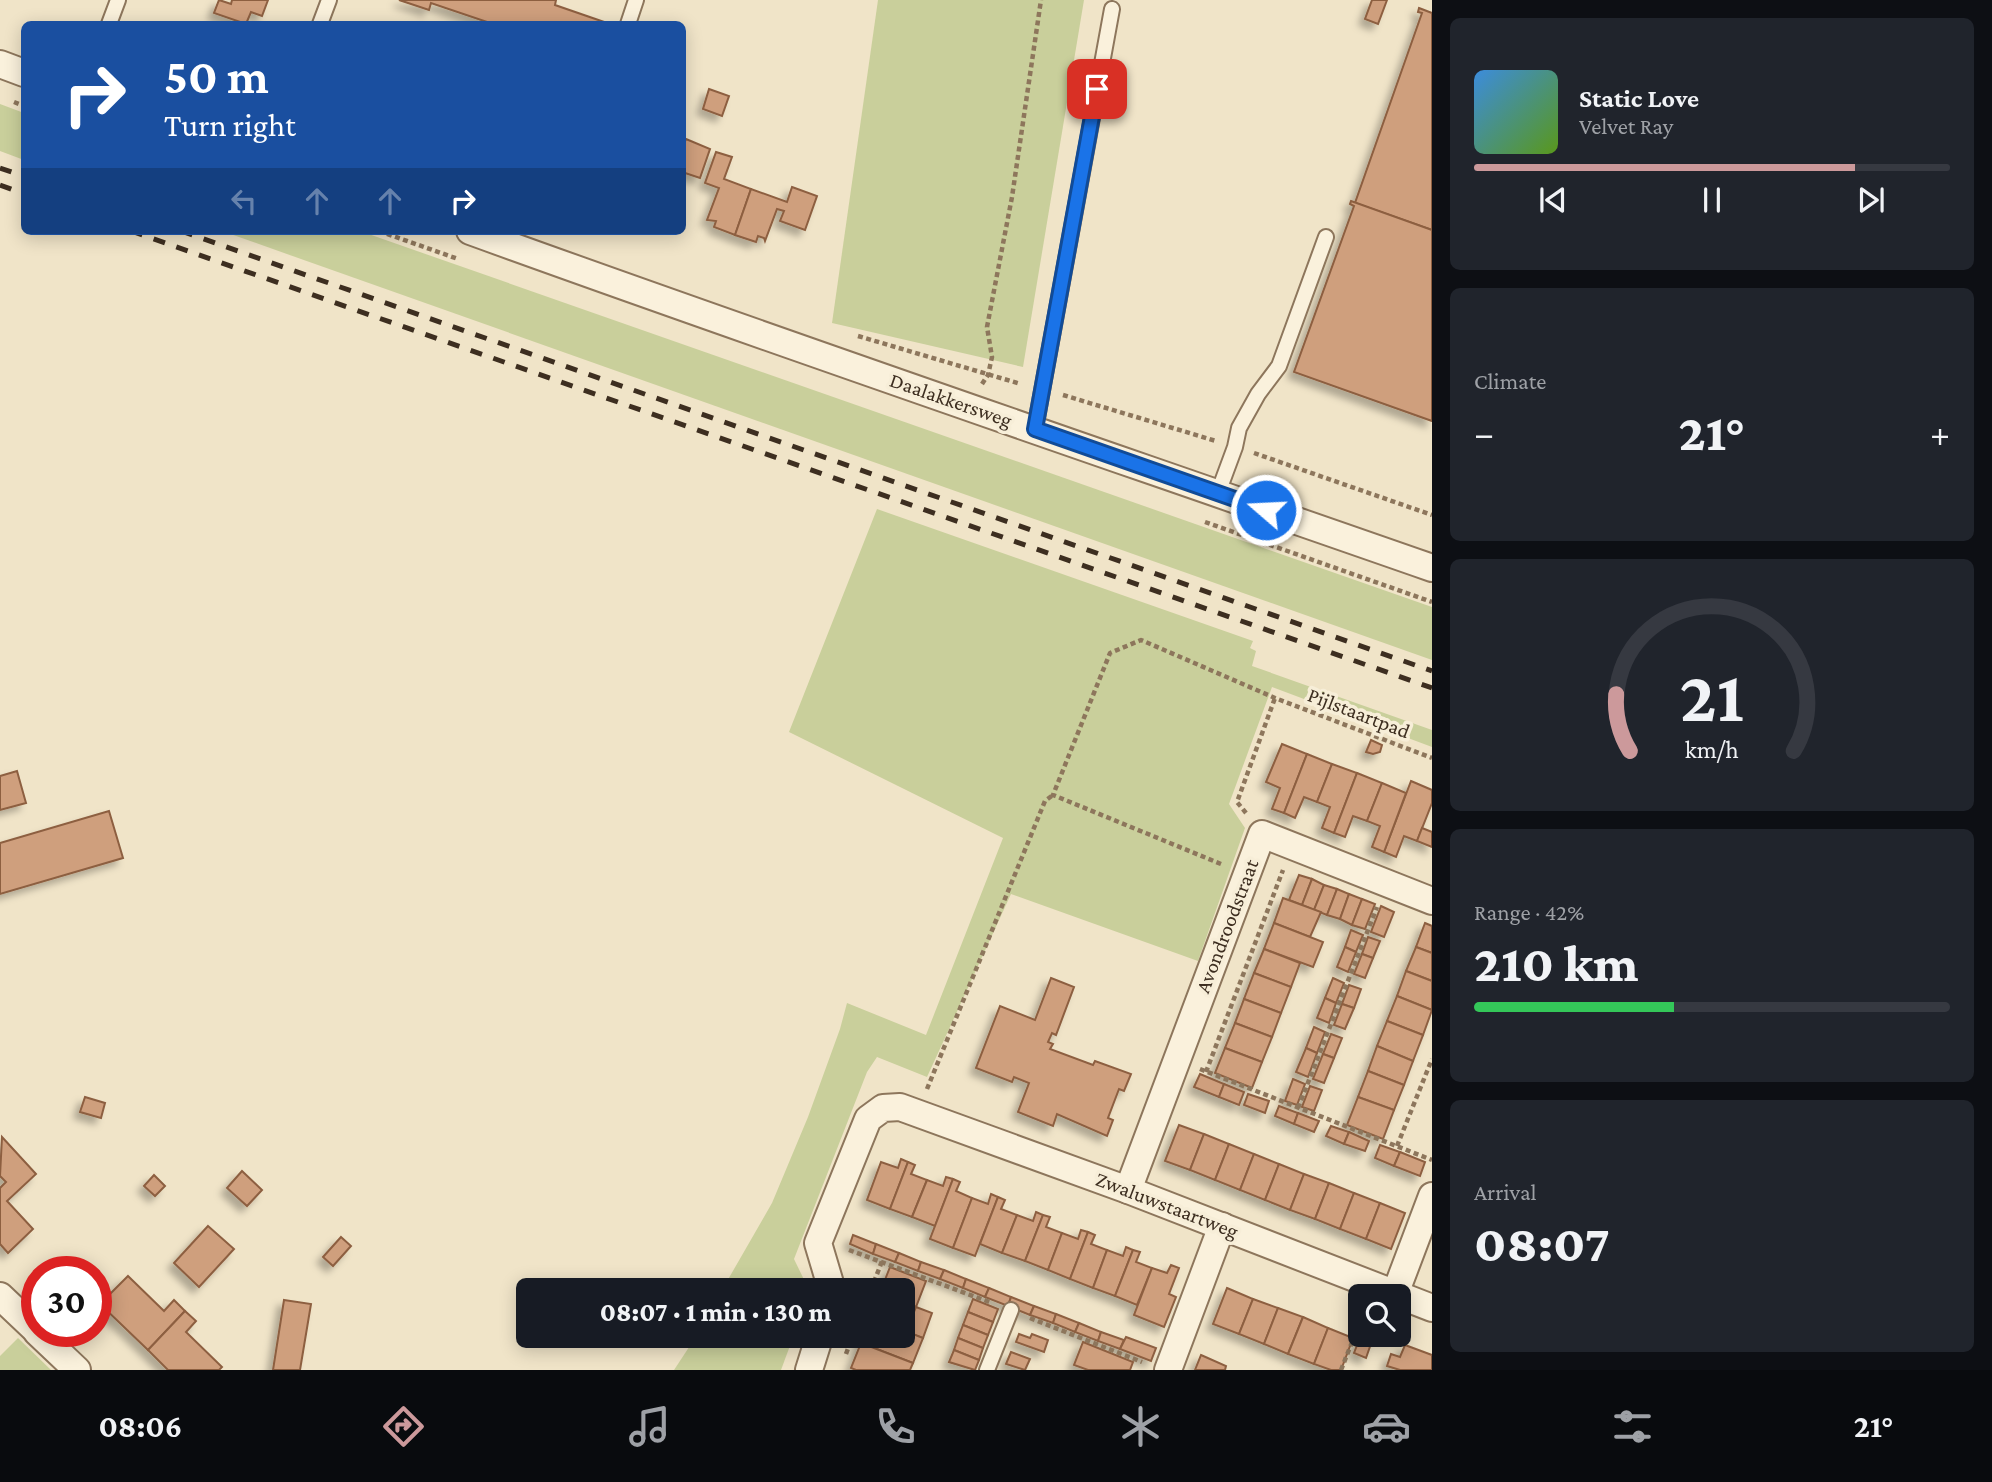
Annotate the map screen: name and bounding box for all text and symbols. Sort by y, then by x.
icon: right [49,49,140,140]
text: 50 m [164,49,269,104]
pin [1067,59,1127,119]
icon: arrive [1078,70,1116,108]
text: Static Love [1579,84,1699,113]
text: Turn right [164,107,296,143]
text: Velvet Ray [1579,113,1673,139]
icon: previous [1534,181,1572,219]
icon: pause [1693,181,1731,219]
icon: next [1852,181,1890,219]
icon: left [225,182,263,220]
icon: ahead [298,182,336,220]
icon: ahead [371,182,409,220]
icon: right [444,182,482,220]
street label: Daalakkersweg [887,368,1015,432]
text: Climate [1474,368,1546,394]
text: 21° [1679,403,1745,461]
text: − [1474,412,1494,454]
text: + [1930,412,1950,454]
position arrow [1229,473,1303,547]
text: 21 [1680,656,1744,737]
street label: Pijlstaartpad [1305,683,1413,743]
text: km/h [1685,736,1739,763]
street label: Avondroodstraat [1190,855,1264,996]
text: Range · 42% [1474,899,1584,925]
text: 210 km [1474,934,1638,992]
street label: Zwaluwstaartweg [1092,1167,1242,1243]
text: Arrival [1474,1179,1537,1205]
text: 08:07 [1474,1214,1610,1272]
speed limit sign: 30 [21,1256,112,1347]
map controls [1348,1284,1411,1347]
button: search [1348,1284,1411,1347]
text: 08:07 · 1 min · 130 m [600,1298,831,1327]
icon: directions [379,1402,428,1451]
icon: music [625,1402,674,1451]
icon: phone [871,1402,920,1451]
icon: climate [1116,1402,1165,1451]
icon: car [1362,1402,1411,1451]
icon: filters [1608,1402,1657,1451]
text: 08:06 [98,1408,182,1444]
text: 21° [1854,1408,1894,1444]

